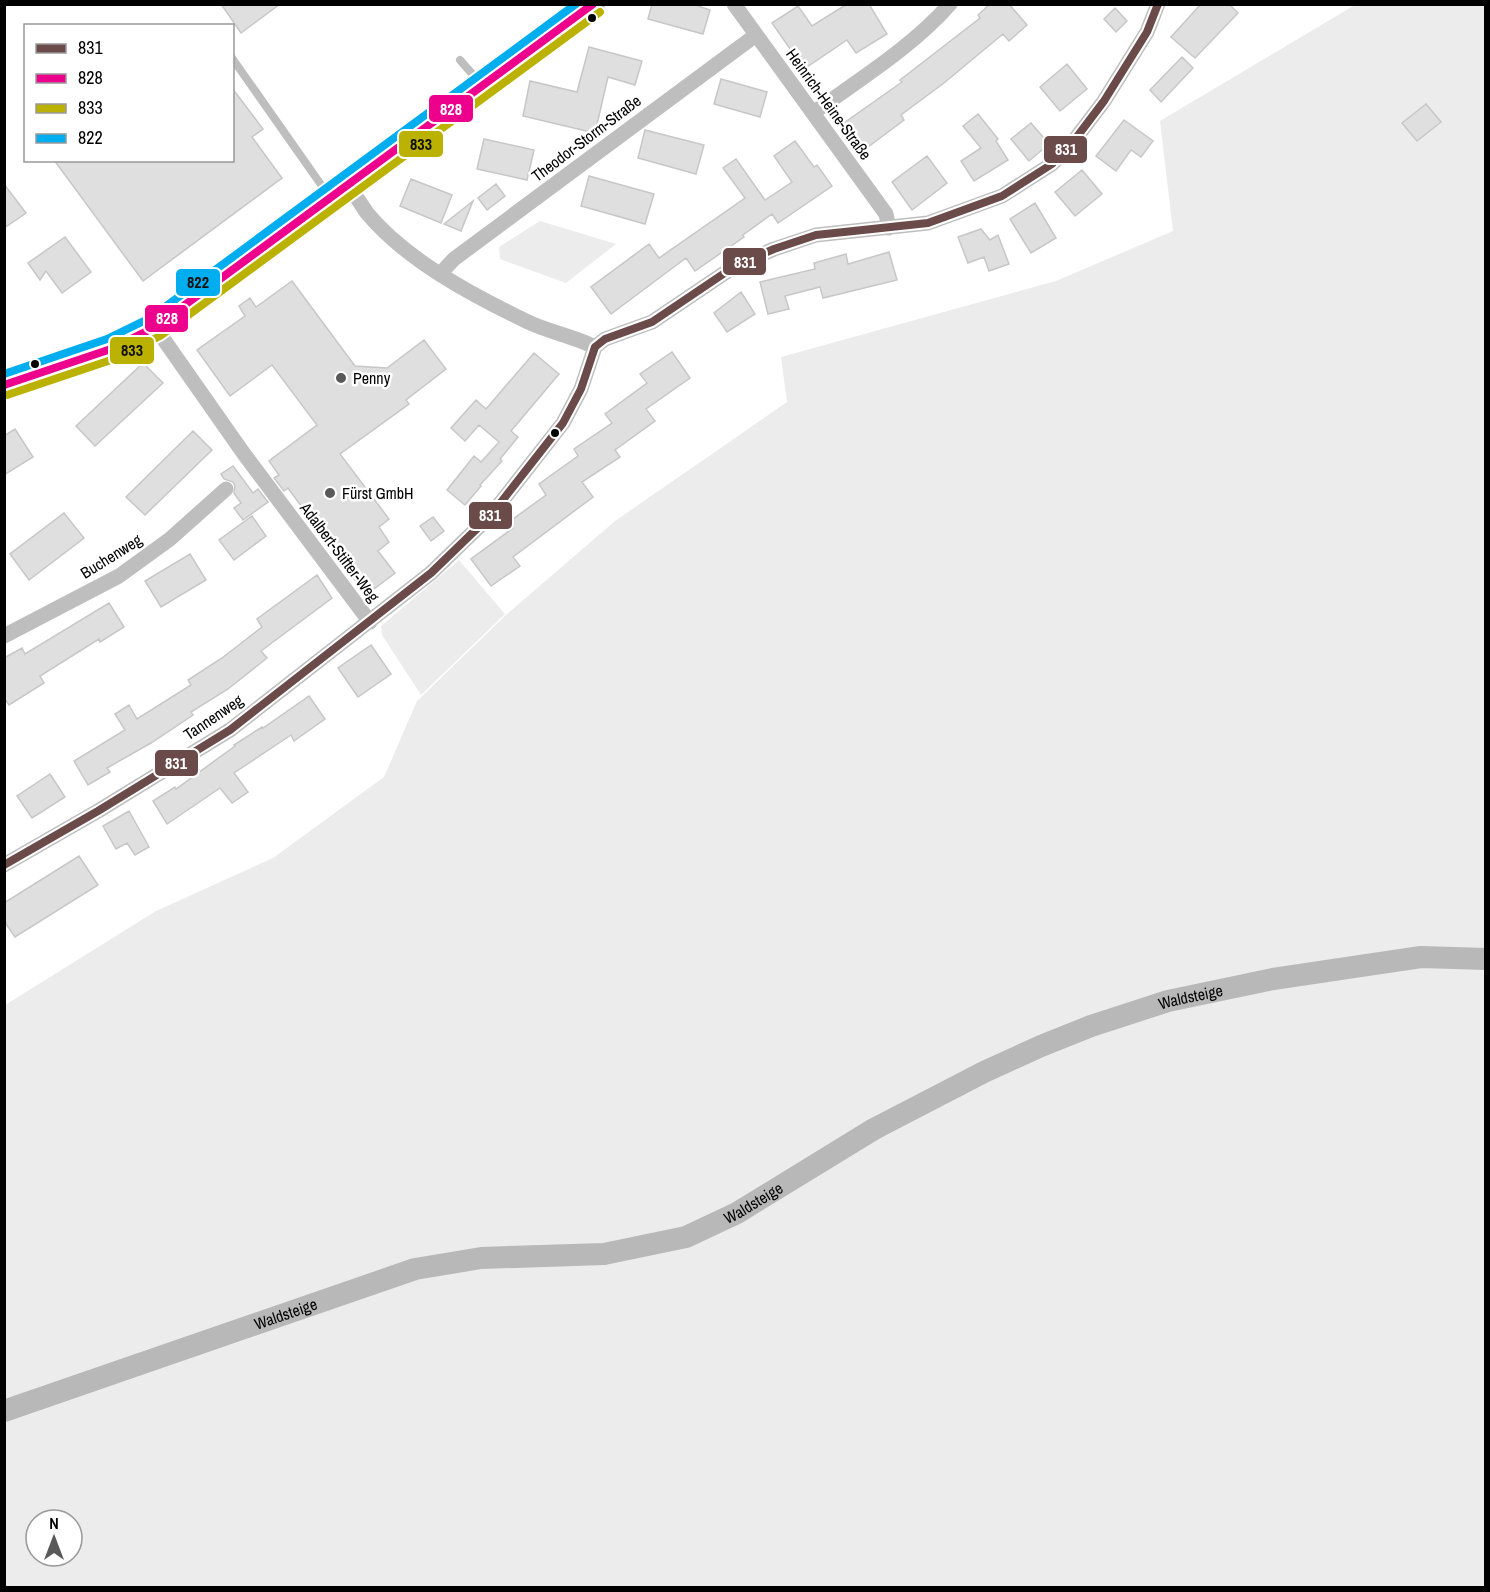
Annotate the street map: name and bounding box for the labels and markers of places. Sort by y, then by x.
unlabelled marker [586,12,598,24]
unlabelled marker [29,358,41,370]
place label: Penny [353,367,391,389]
marker: Penny [334,371,348,385]
unlabelled marker [549,427,561,439]
place label: Fürst GmbH [342,482,413,504]
marker: Fürst GmbH [323,486,337,500]

